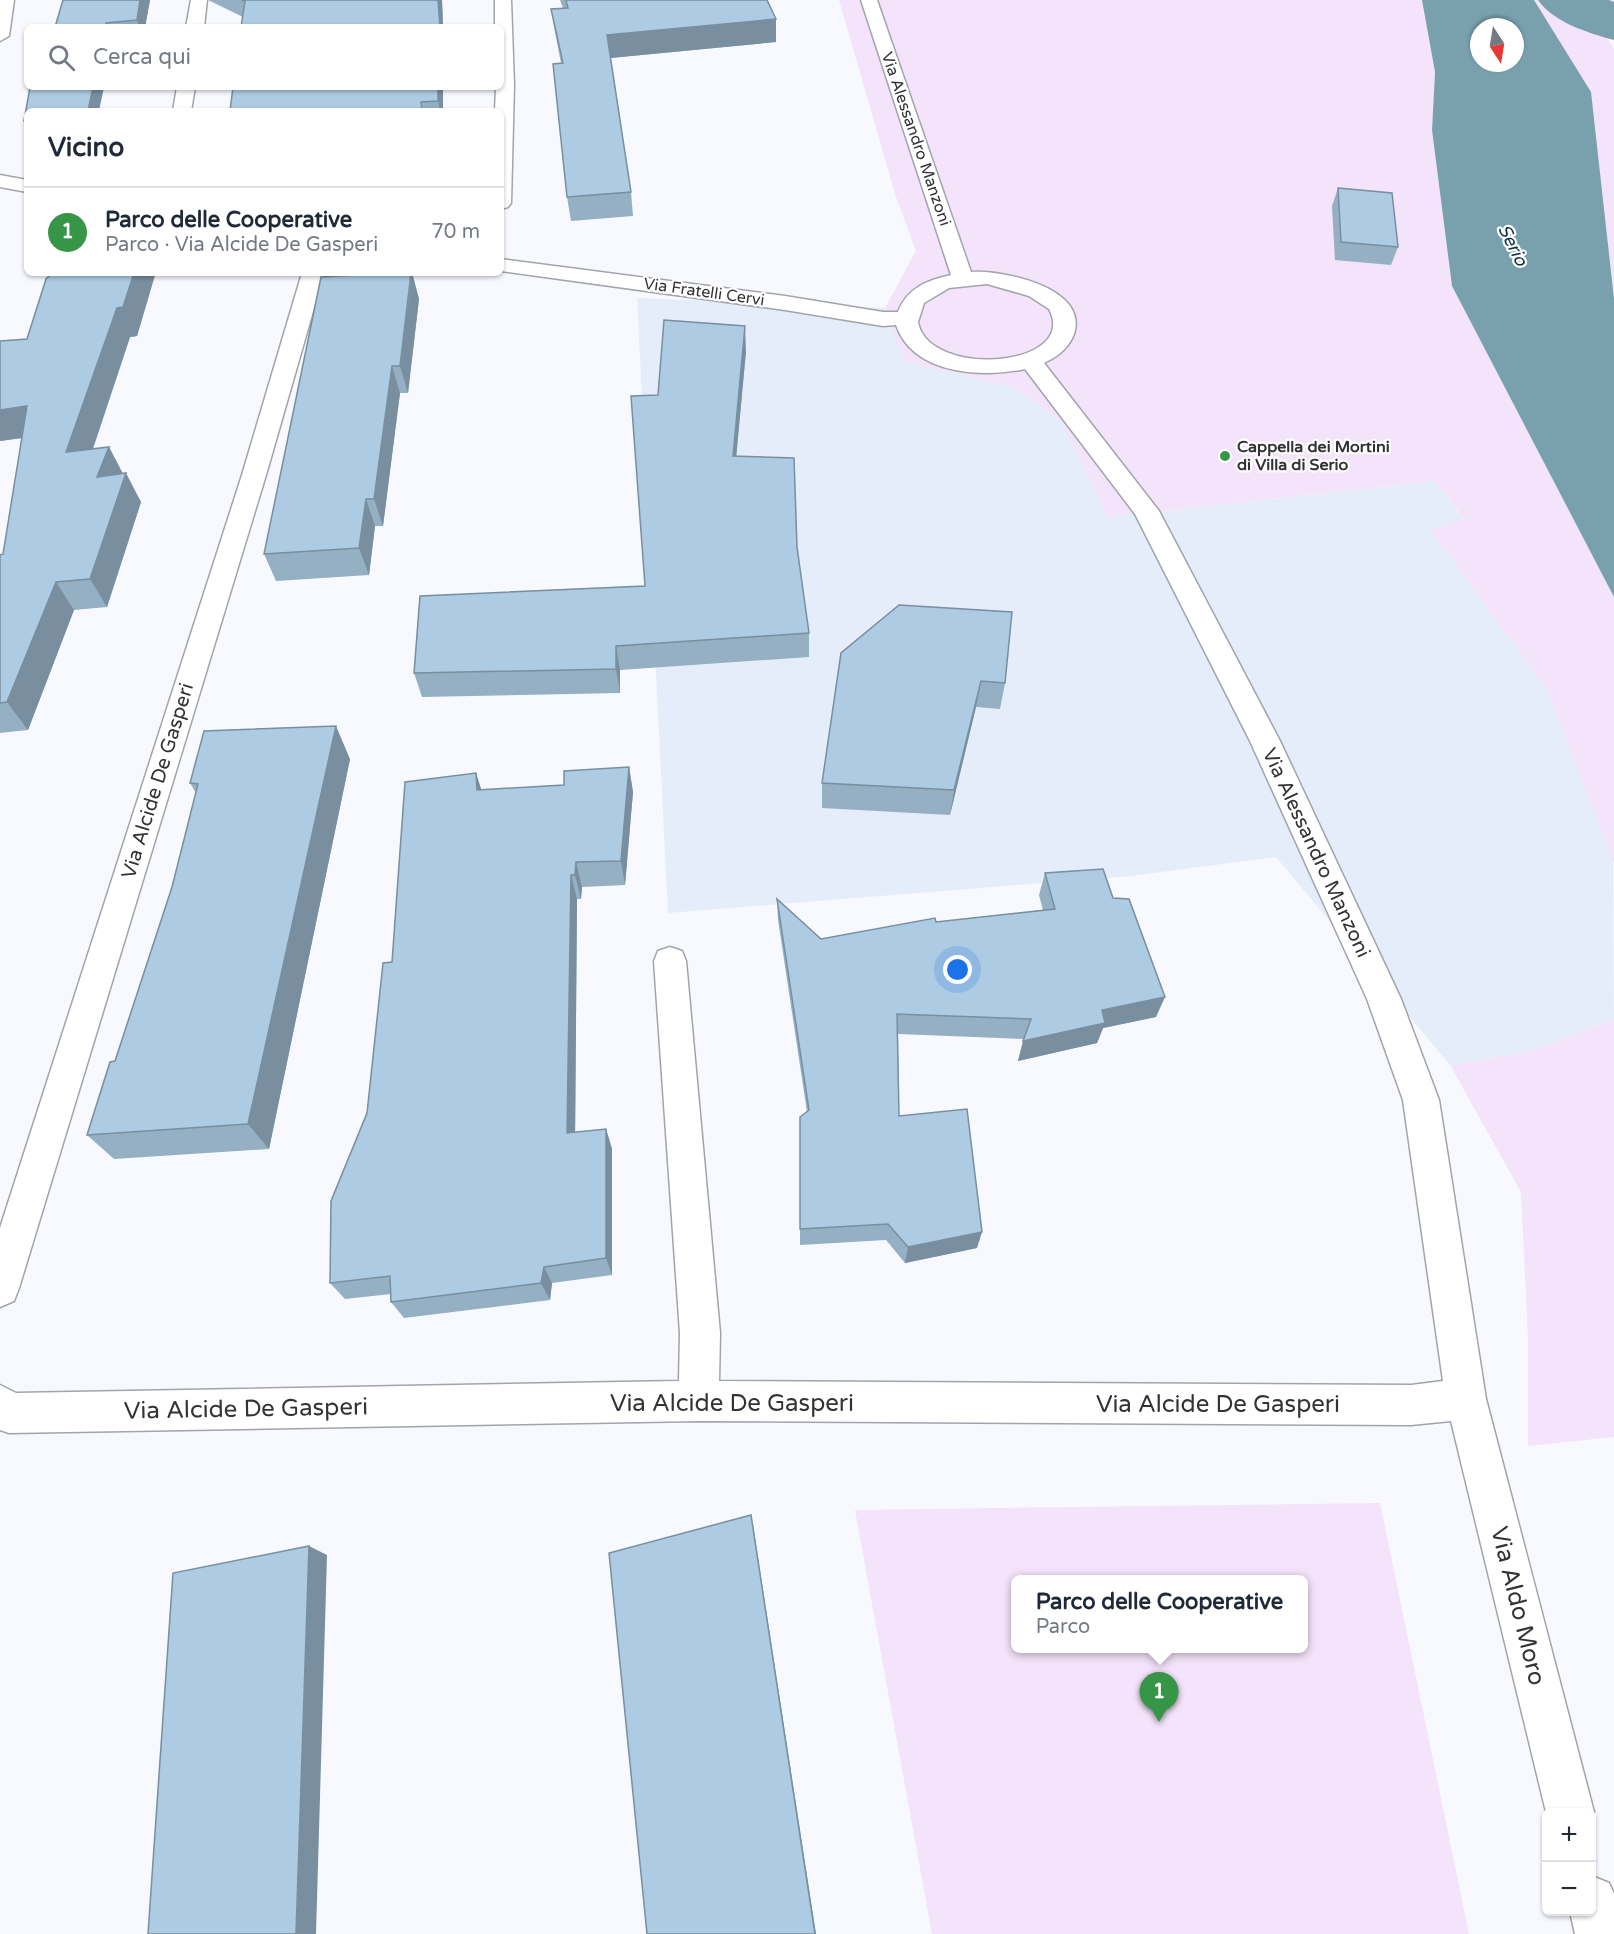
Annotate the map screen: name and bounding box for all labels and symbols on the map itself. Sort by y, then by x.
north arrow [1470,18,1524,72]
street label: Via Alessandro Manzoni [877,49,955,229]
water label: Serio [1493,221,1533,270]
street label: Via Fratelli Cervi [642,274,766,310]
place label: Cappella dei Mortini di Villa di Serio [1237,437,1390,475]
marker: Cappella dei Mortini di Villa di Serio [1218,449,1232,463]
street label: Via Alcide De Gasperi [117,680,199,882]
street label: Via Alessandro Manzoni [1257,745,1375,961]
your location [943,955,972,984]
street label: Via Alcide De Gasperi [610,1389,854,1418]
street label: Via Alcide De Gasperi [1096,1390,1340,1419]
street label: Via Alcide De Gasperi [124,1392,368,1426]
street label: Via Aldo Moro [1484,1524,1552,1688]
pin: 1 [1140,1672,1178,1722]

